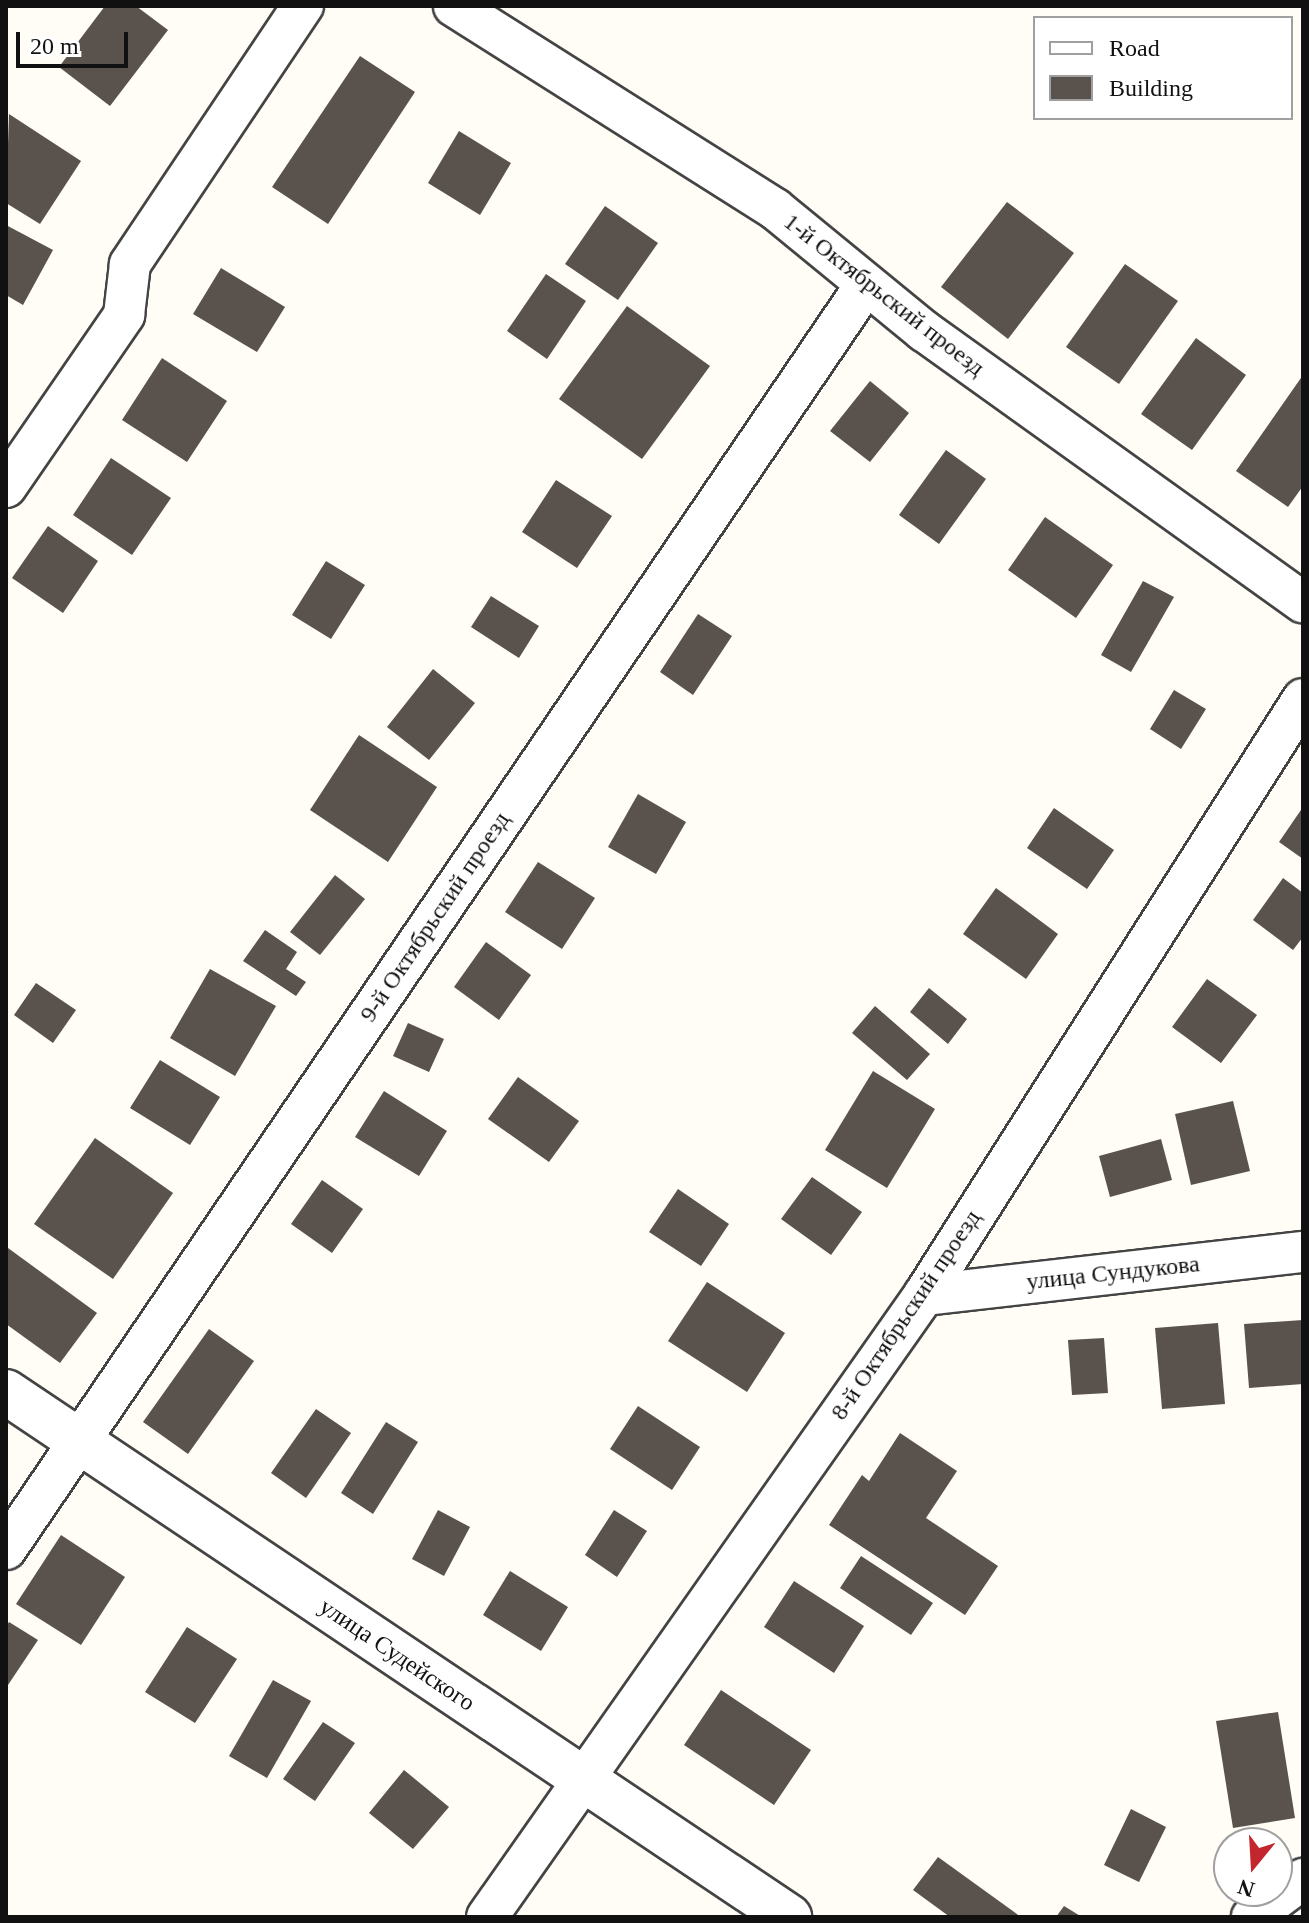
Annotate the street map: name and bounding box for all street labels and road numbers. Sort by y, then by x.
street label: 1-й Октябрьский проезд [778,208,990,382]
street label: 9-й Октябрьский проезд [354,806,516,1028]
street label: 8-й Октябрьский проезд [825,1204,987,1426]
street label: улица Сундукова [1025,1250,1201,1296]
street label: улица Судейского [314,1592,480,1718]

